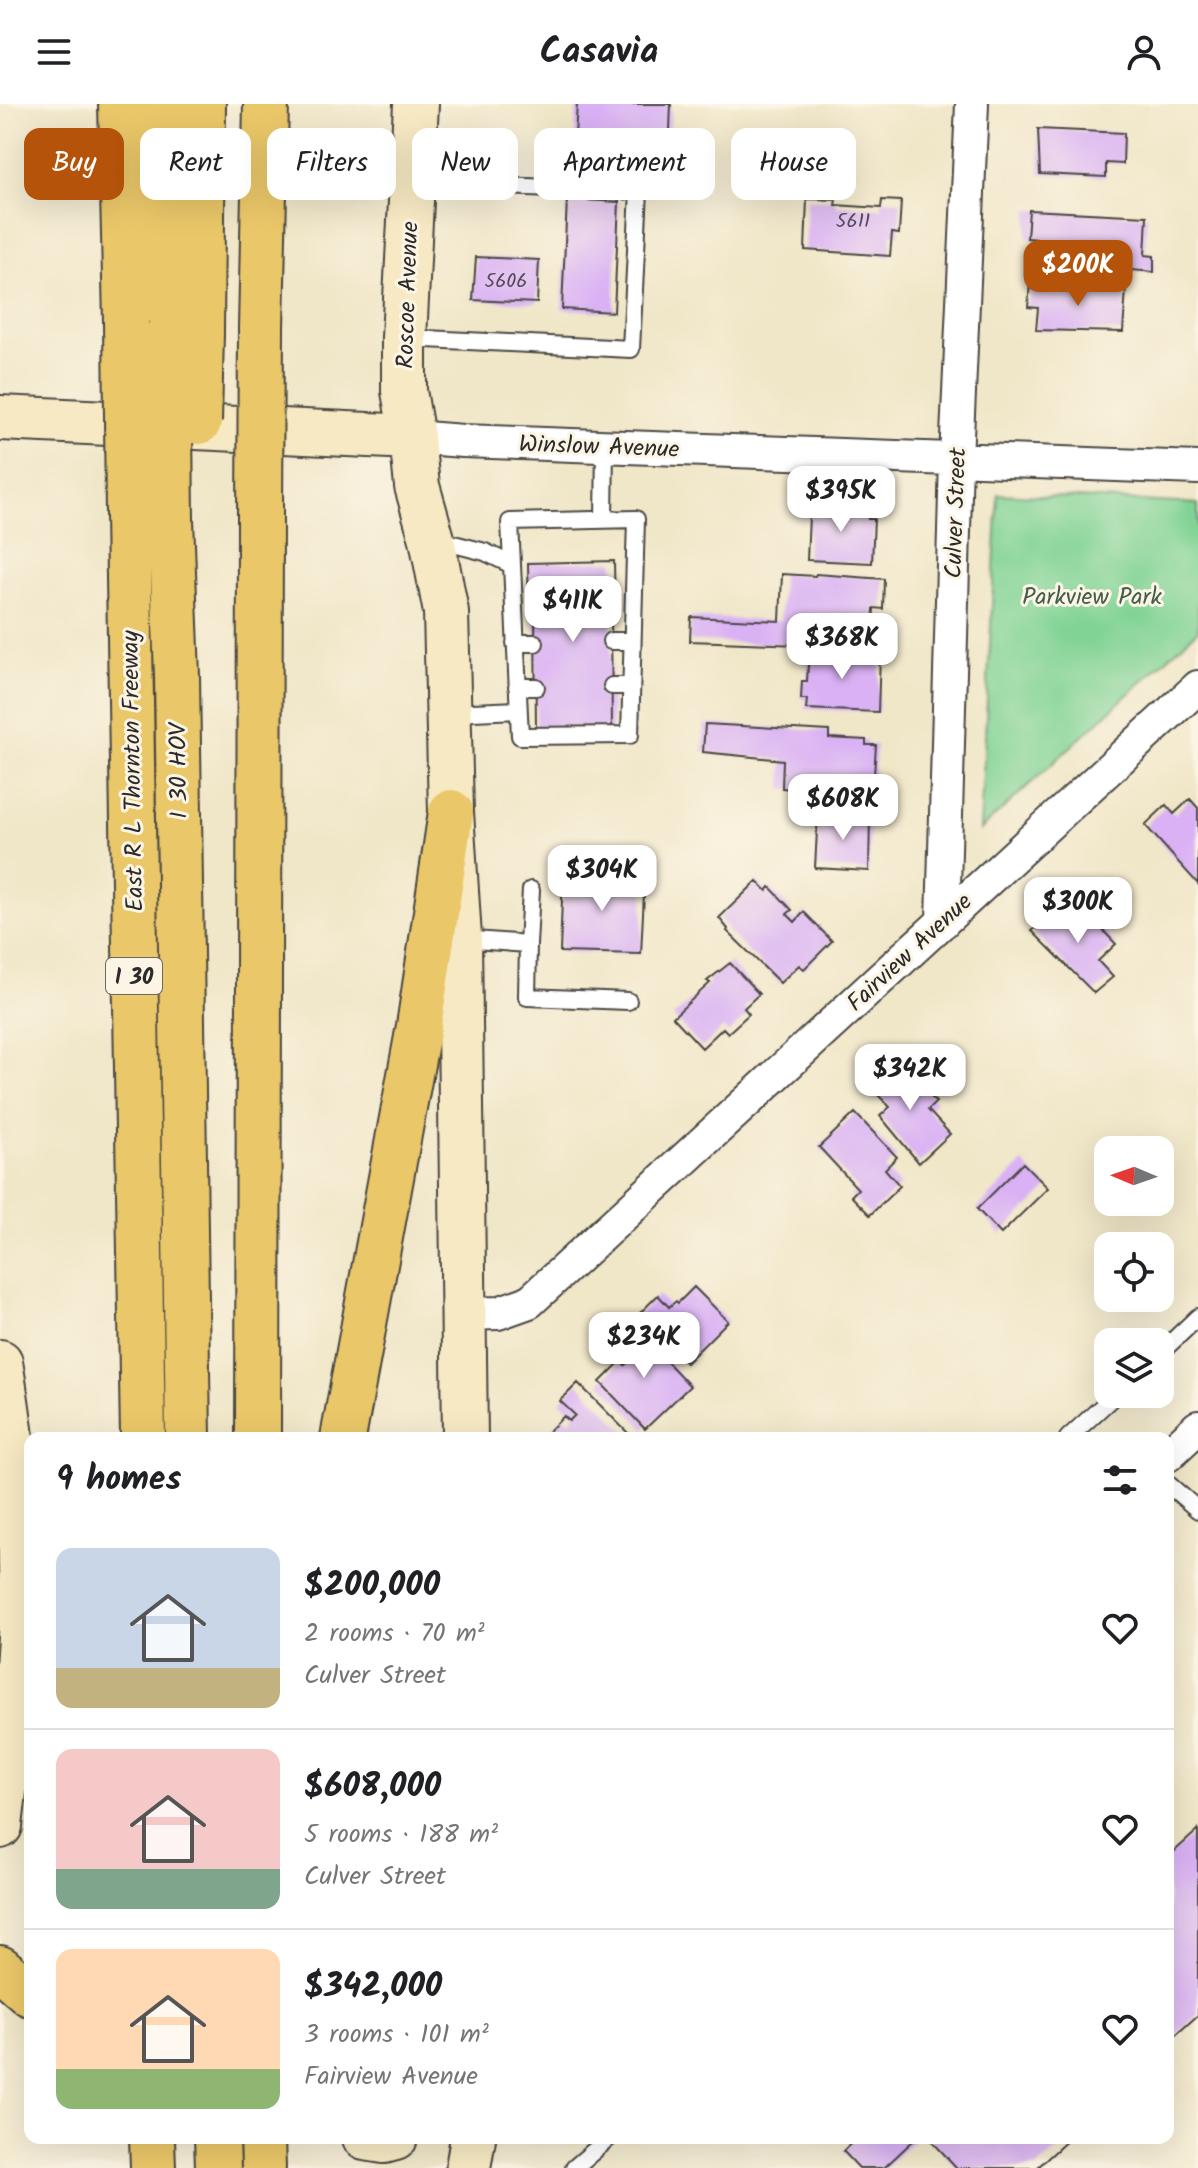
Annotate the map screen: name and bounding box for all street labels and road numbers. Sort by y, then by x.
street label: Roscoe Avenue [386,220,431,370]
street label: Winslow Avenue [518,425,680,470]
street label: Culver Street [935,446,978,579]
street label: East R L Thornton Freeway [112,629,155,912]
street label: I 30 HOV [159,720,200,819]
street label: Fairview Avenue [838,884,982,1022]
road number: I 30 [106,958,162,994]

